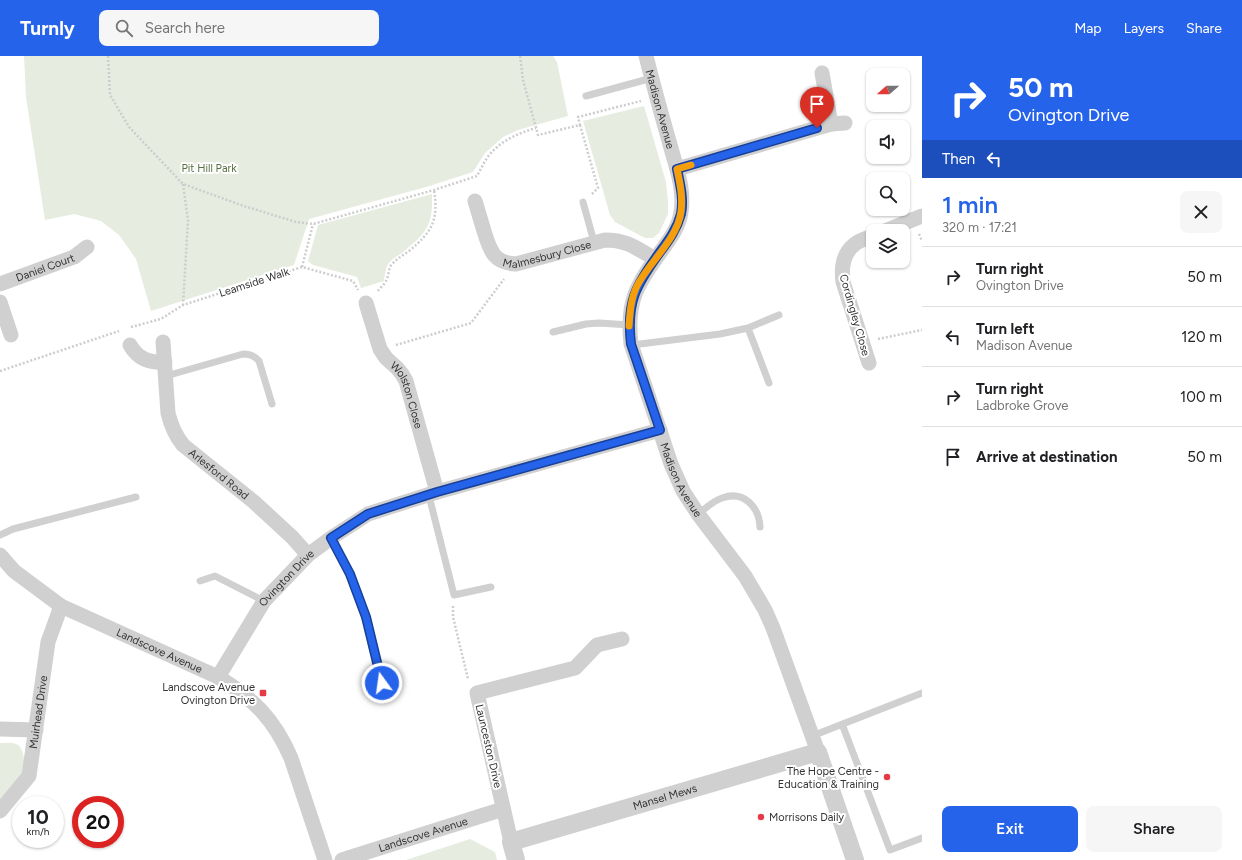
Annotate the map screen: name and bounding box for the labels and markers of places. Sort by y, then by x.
pin [800,87,834,128]
place label: Landscove Avenue Ovington Drive [162,681,255,707]
marker: Landscove Avenue Ovington Drive [258,688,268,698]
place label: The Hope Centre - Education & Training [778,765,879,791]
marker: The Hope Centre - Education & Training [882,772,892,782]
place label: Morrisons Daily [769,811,844,824]
marker: Morrisons Daily [756,812,766,822]

